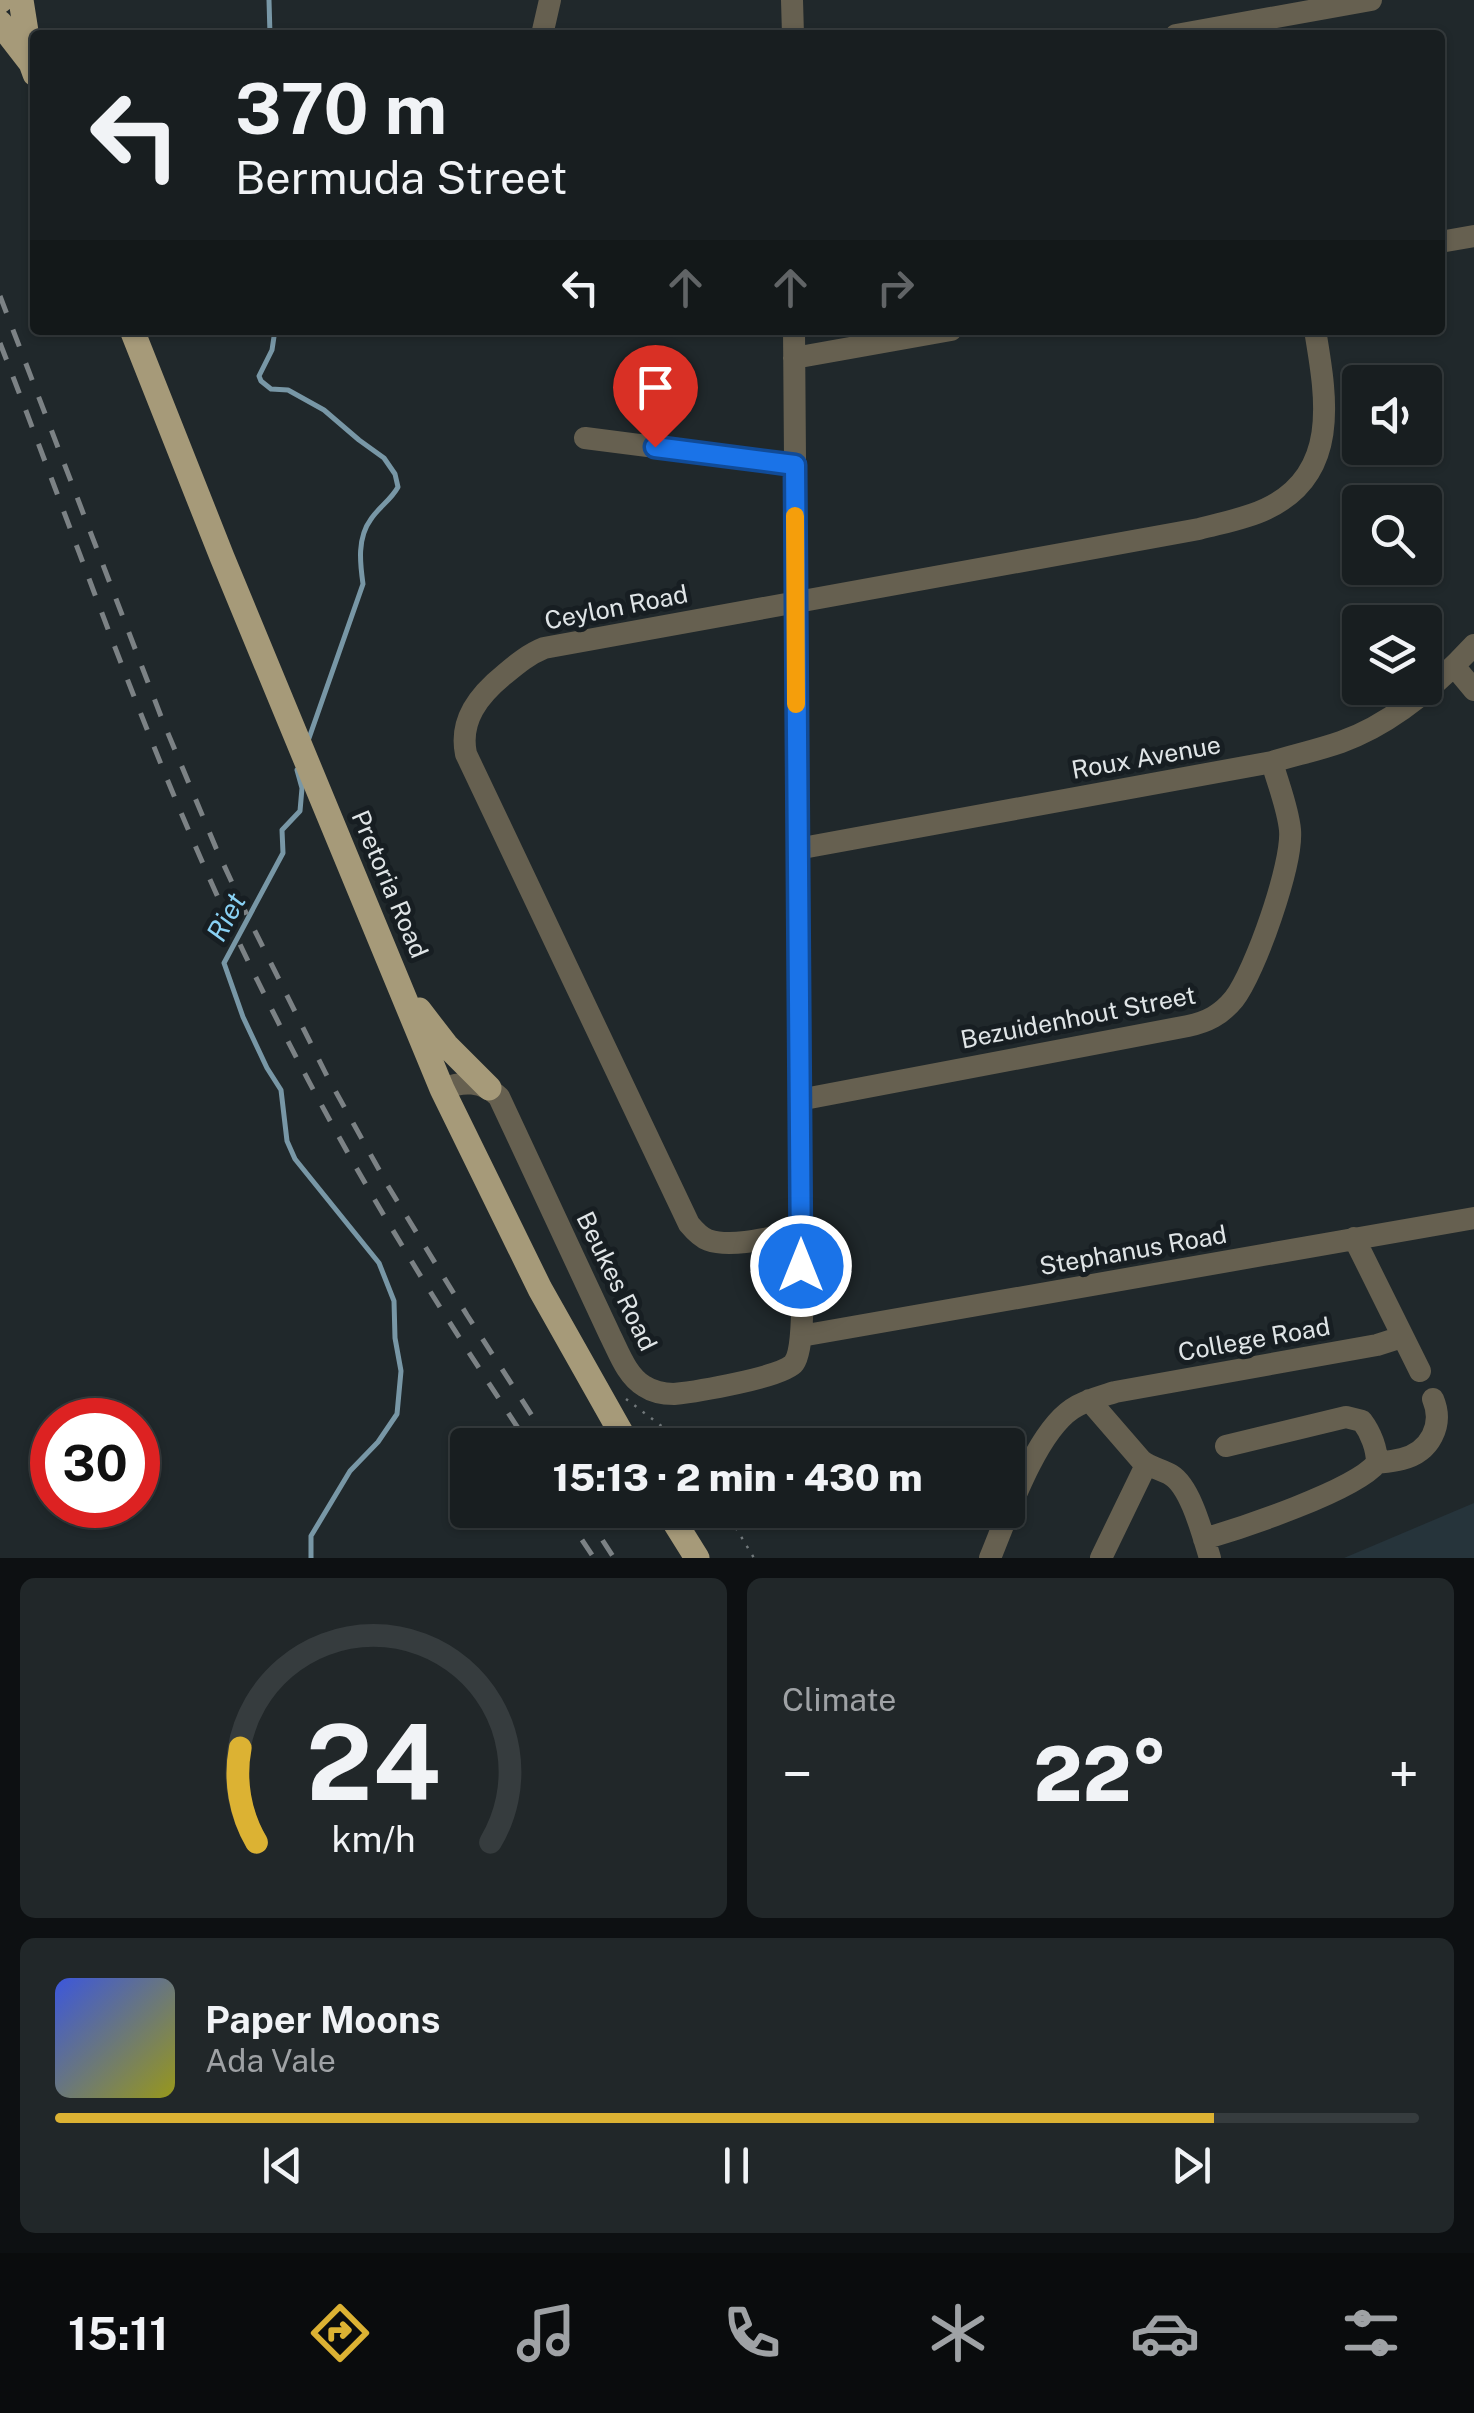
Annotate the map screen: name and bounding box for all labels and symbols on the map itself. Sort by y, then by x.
pin [613,345,698,448]
street label: Ceylon Road [542,578,690,636]
street label: Roux Avenue [1069,729,1223,785]
street label: Pretoria Road [345,806,435,962]
water label: Riet [199,887,252,947]
street label: Bezuidenhout Street [958,979,1198,1055]
street label: Beukes Road [570,1207,664,1355]
position arrow [749,1214,853,1318]
street label: Stephanus Road [1037,1219,1229,1281]
street label: College Road [1176,1311,1332,1367]
speed limit sign: 30 [30,1398,160,1528]

